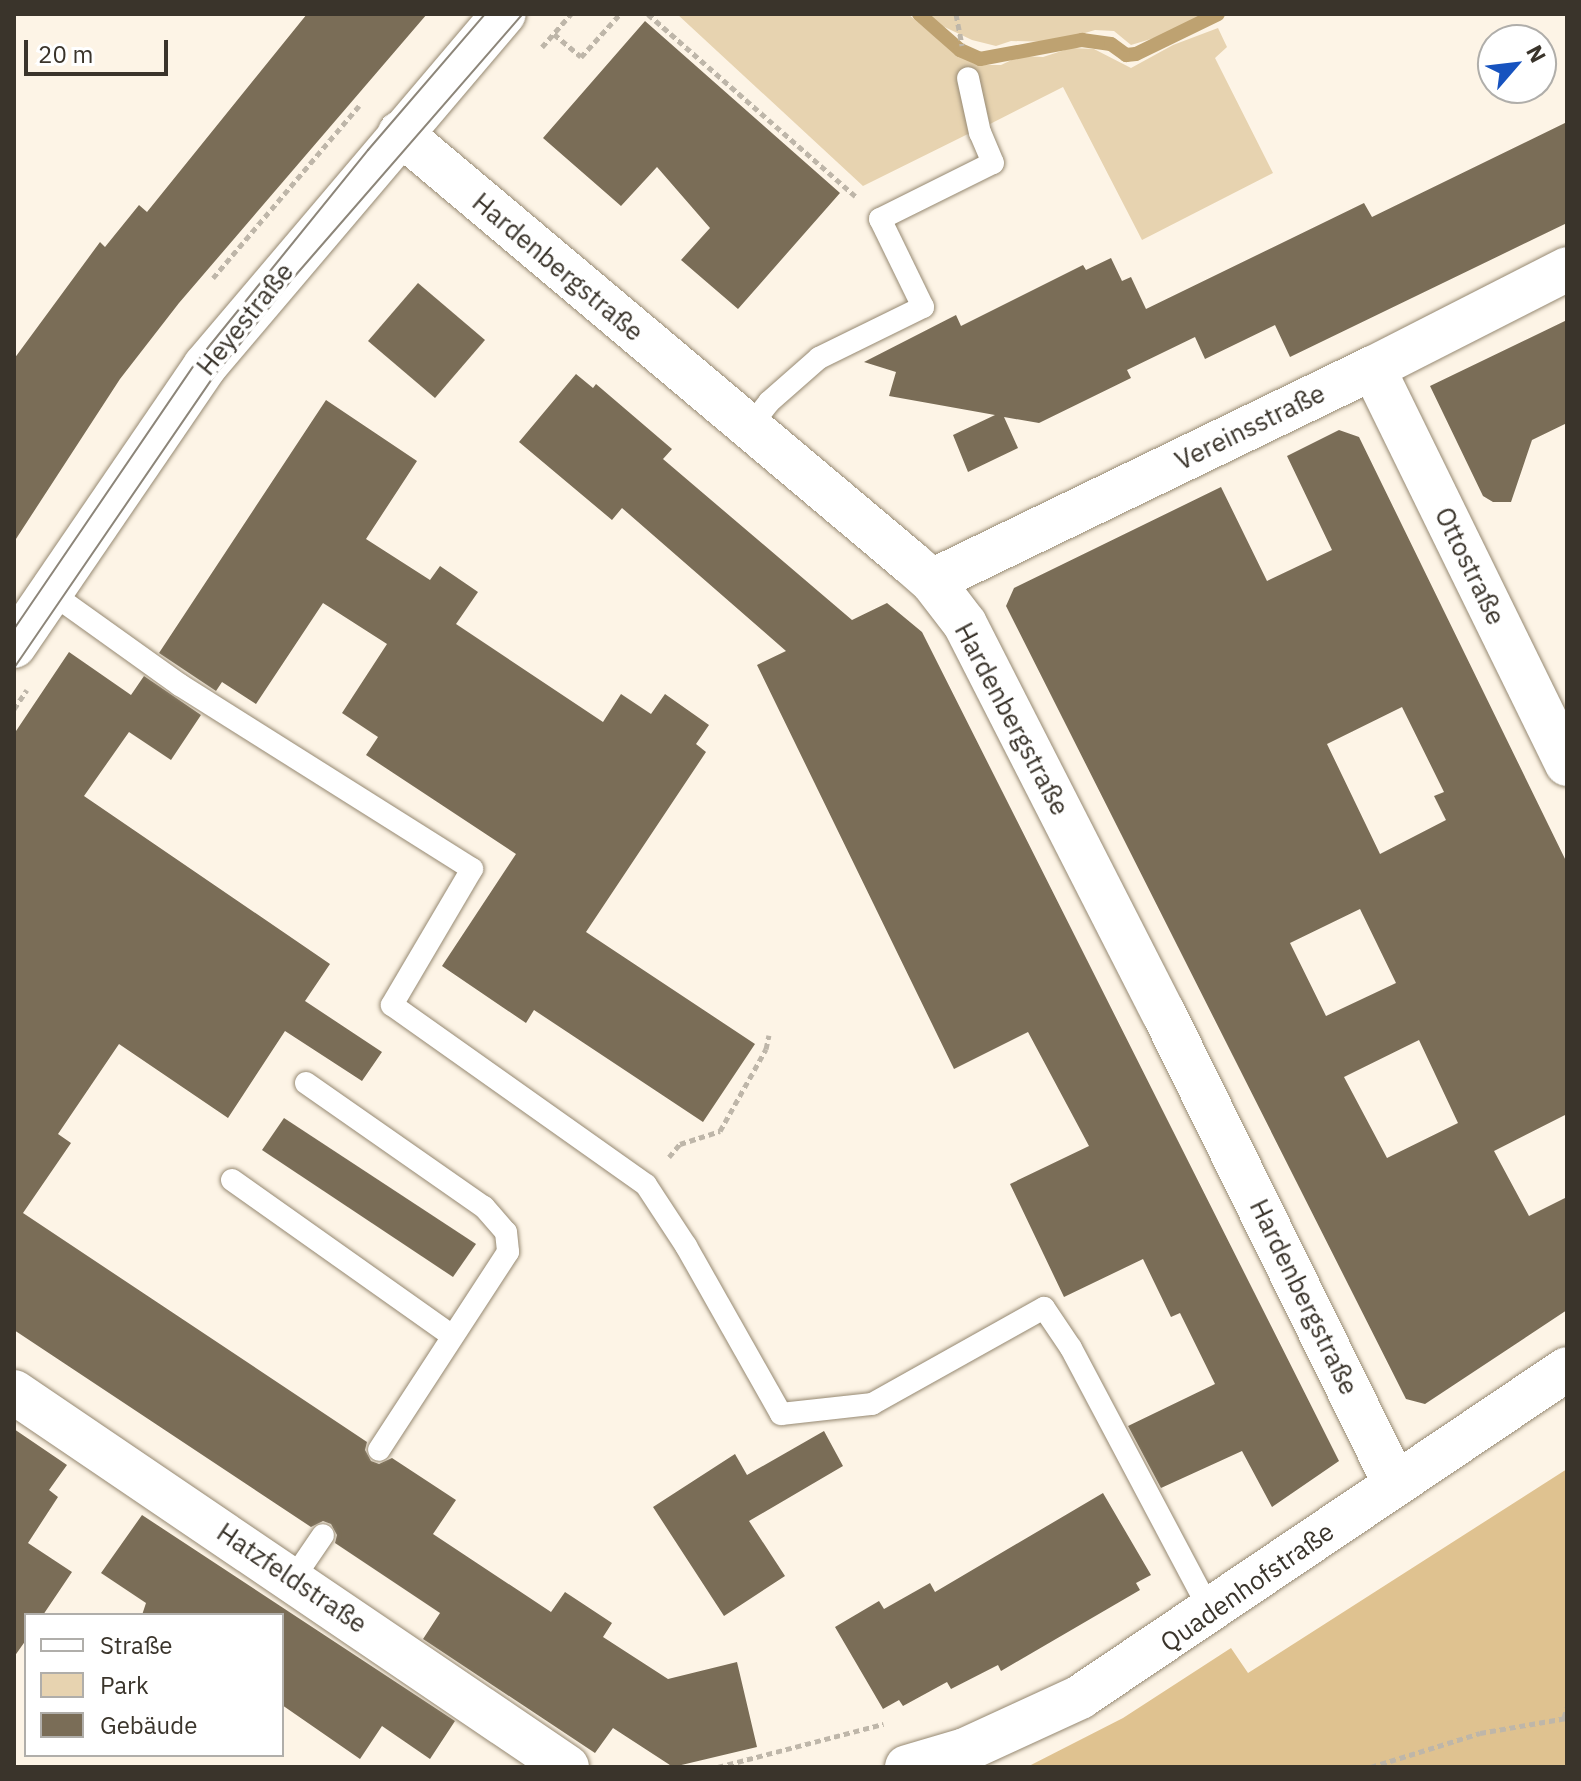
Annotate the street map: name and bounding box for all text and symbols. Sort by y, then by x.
scale bar [28,24,172,74]
north arrow [1477,24,1557,104]
text: 20 m [38,38,93,70]
text: N [1520,40,1553,67]
street label: Hardenbergstraße [466,186,650,348]
street label: Heyestraße [190,257,300,381]
street label: Vereinsstraße [1170,377,1330,477]
street label: Ottostraße [1428,502,1512,630]
street label: Hardenbergstraße [948,617,1076,821]
street label: Hardenbergstraße [1243,1194,1365,1400]
street label: Hatzfeldstraße [211,1516,373,1640]
street label: Quadenhofstraße [1154,1516,1340,1658]
legend [24,1613,284,1757]
text: Straße [100,1629,172,1661]
text: Park [100,1669,149,1701]
text: Gebäude [100,1709,197,1741]

